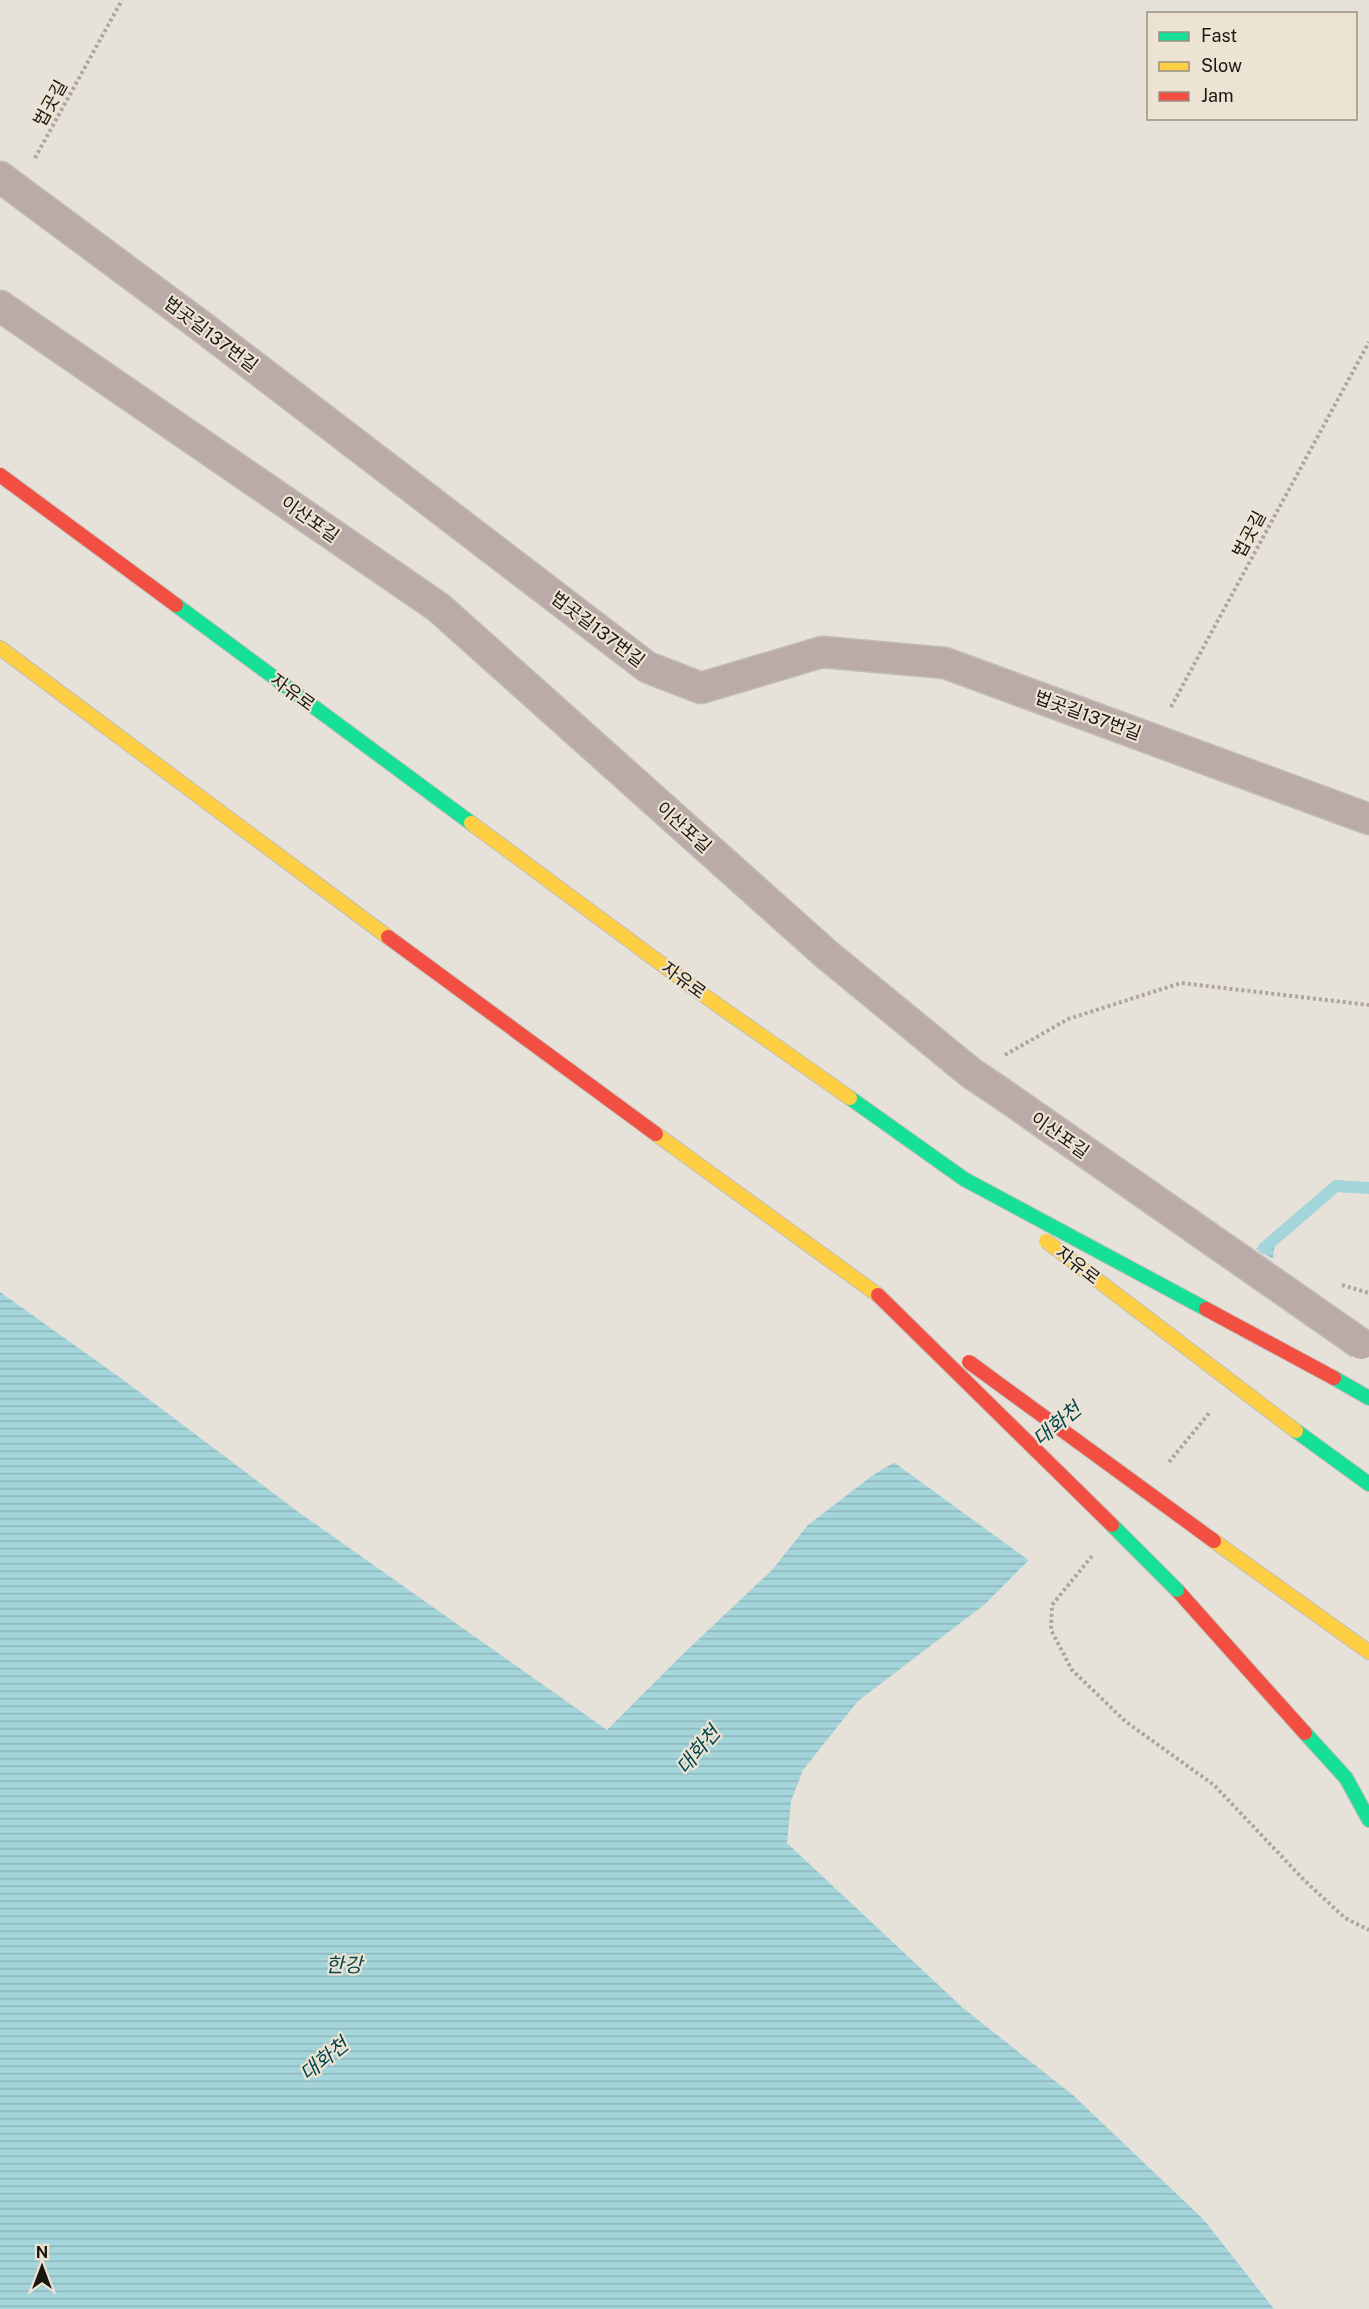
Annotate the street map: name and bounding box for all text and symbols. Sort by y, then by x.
legend [1147,12,1357,120]
text: Fast [1201,25,1237,46]
text: Slow [1201,55,1242,76]
street label: 법곳길 [29,76,71,130]
text: Jam [1201,85,1234,106]
street label: 법곳길137번길 [160,292,262,376]
street label: 이산포길 [277,491,343,547]
street label: 법곳길 [1228,507,1270,561]
street label: 법곳길137번길 [547,587,649,671]
street label: 자유로 [267,669,319,715]
street label: 법곳길137번길 [1032,686,1144,744]
street label: 이산포길 [652,797,716,857]
street label: 자유로 [658,957,710,1003]
street label: 이산포길 [1027,1107,1093,1163]
street label: 자유로 [1052,1242,1104,1288]
water label: 대화천 [1028,1395,1088,1451]
water label: 대화천 [671,1719,727,1779]
water label: 한강 [326,1953,365,1977]
water label: 대화천 [295,2031,355,2086]
north arrow [12,2237,72,2297]
text: N [36,2243,48,2262]

